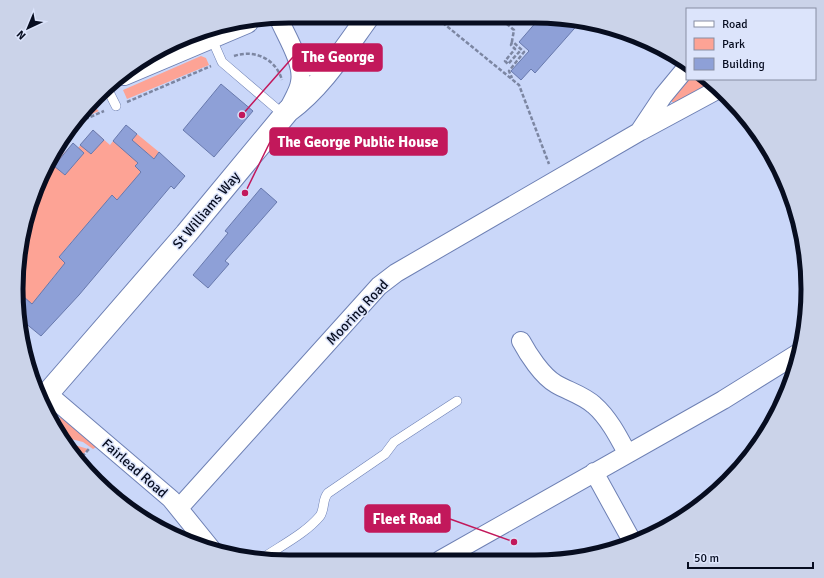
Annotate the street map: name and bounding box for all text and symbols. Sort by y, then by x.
north arrow [8,8,48,48]
legend [686,8,816,80]
text: Road [722,17,748,32]
text: N [14,27,29,42]
text: Park [722,37,745,52]
callout: The George [293,44,382,71]
text: The George [302,48,374,66]
text: Building [722,57,765,72]
callout: The George Public House [270,128,447,155]
text: The George Public House [278,133,439,151]
street label: St Williams Way [169,168,244,252]
street label: Mooring Road [323,276,392,349]
street label: Fairlead Road [98,435,171,501]
callout: Fleet Road [365,505,450,532]
text: Fleet Road [373,510,441,528]
scale bar [688,544,813,570]
text: 50 m [694,551,719,566]

